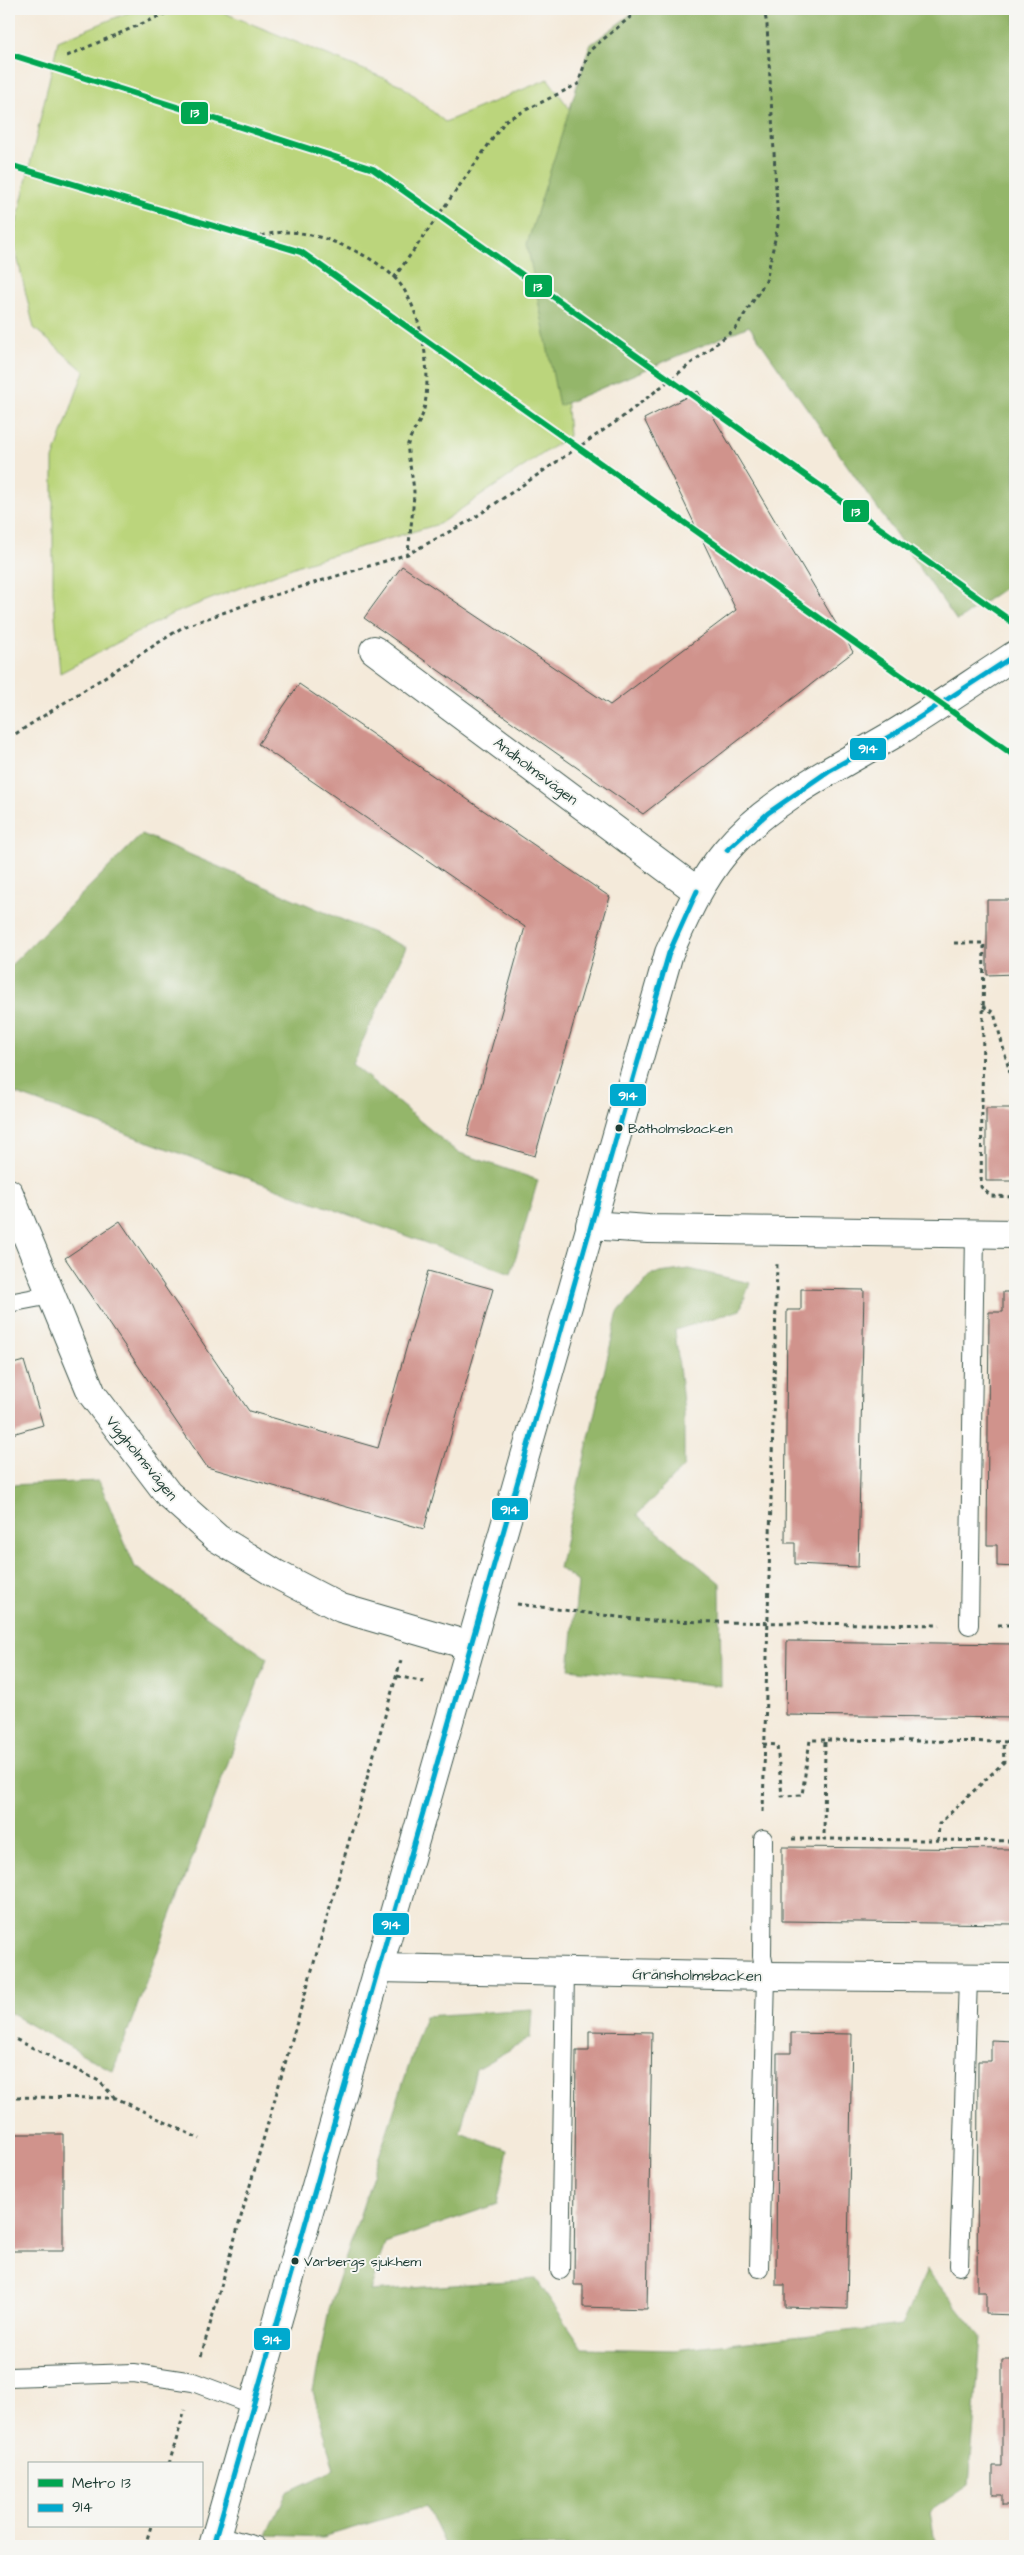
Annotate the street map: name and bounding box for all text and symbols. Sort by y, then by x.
line badge: 13 [180,101,209,125]
text: 13 [191,103,200,123]
line badge: 13 [524,274,553,298]
text: 13 [534,277,543,297]
line badge: 13 [842,499,870,523]
text: 13 [852,502,861,522]
street label: Andholmsvägen [488,733,583,811]
line badge: 914 [849,737,887,761]
text: 914 [858,739,878,759]
line badge: 914 [609,1083,647,1107]
text: 914 [618,1086,638,1106]
place label: Båtholmsbacken [628,1119,733,1139]
marker: Båtholmsbacken [614,1123,624,1133]
street label: Viggholmsvägen [100,1412,183,1506]
line badge: 914 [491,1497,529,1521]
text: 914 [500,1500,520,1520]
line badge: 914 [372,1912,410,1936]
text: 914 [381,1915,401,1935]
street label: Gränsholmsbacken [632,1964,762,1987]
place label: Vårbergs sjukhem [304,2252,421,2272]
marker: Vårbergs sjukhem [290,2256,300,2266]
line badge: 914 [253,2327,291,2351]
text: 914 [262,2330,282,2350]
legend [28,2462,202,2528]
text: Metro 13 [72,2473,131,2494]
text: 914 [72,2497,93,2518]

